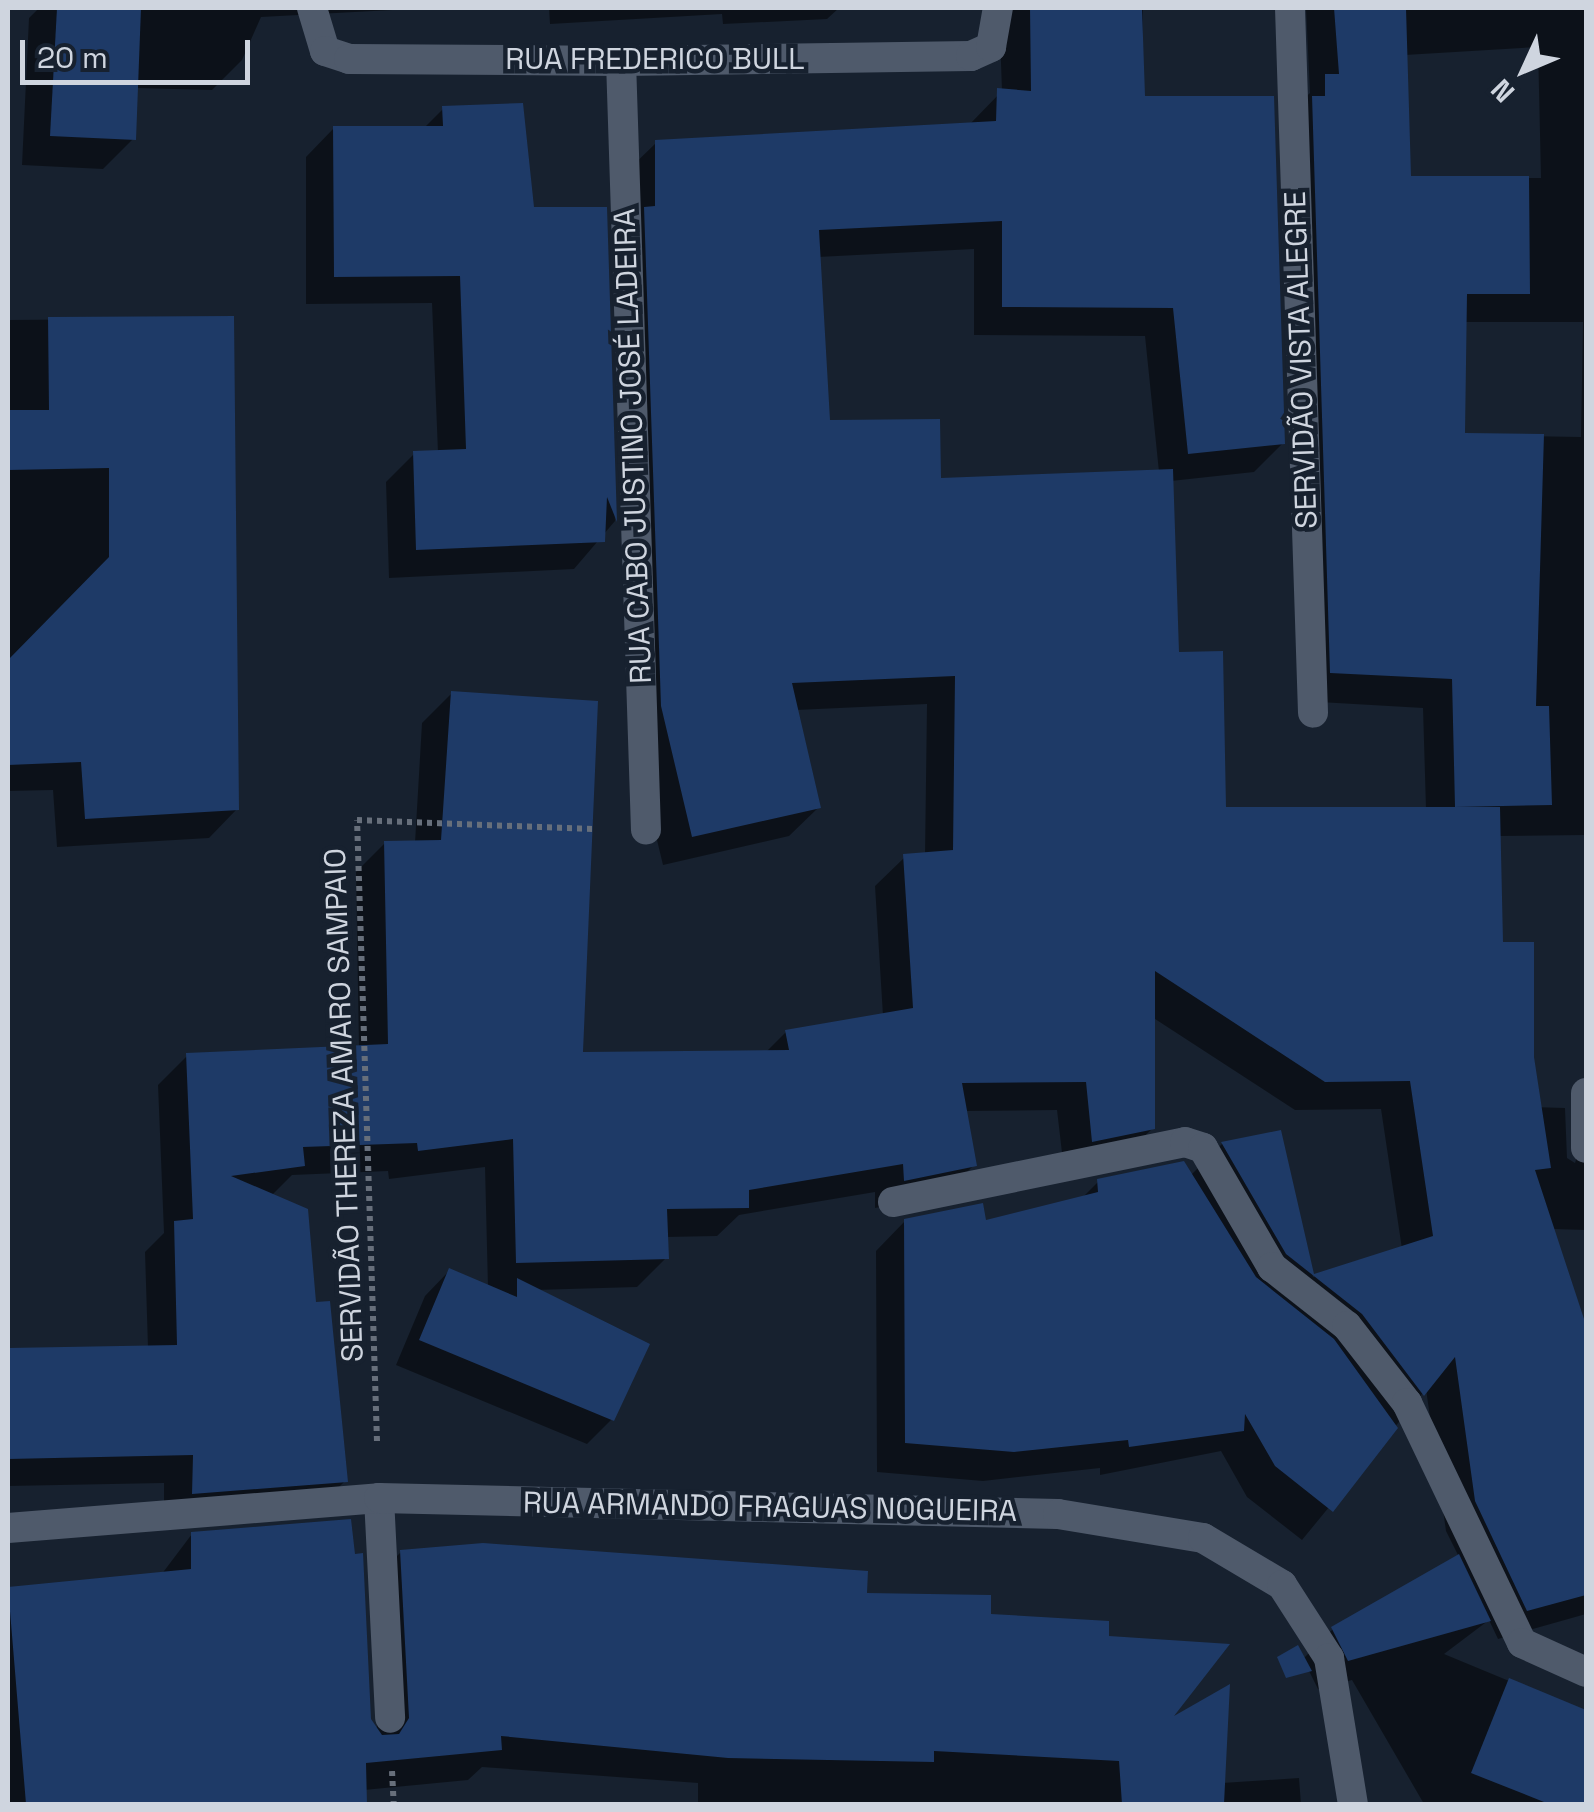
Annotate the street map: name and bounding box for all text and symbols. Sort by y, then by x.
scale bar [25,20,255,82]
north arrow [1474,20,1574,120]
text: 20 m [37,38,108,77]
street label: RUA FREDERICO BULL [505,41,805,77]
text: N [1483,72,1522,110]
street label: SERVIDÃO VISTA ALEGRE [1277,190,1325,530]
street label: RUA CABO JUSTINO JOSÉ LADEIRA [607,207,659,685]
street label: SERVIDÃO THEREZA AMARO SAMPAIO [317,847,371,1363]
street label: RUA ARMANDO FRAGUAS NOGUEIRA [522,1485,1018,1529]

